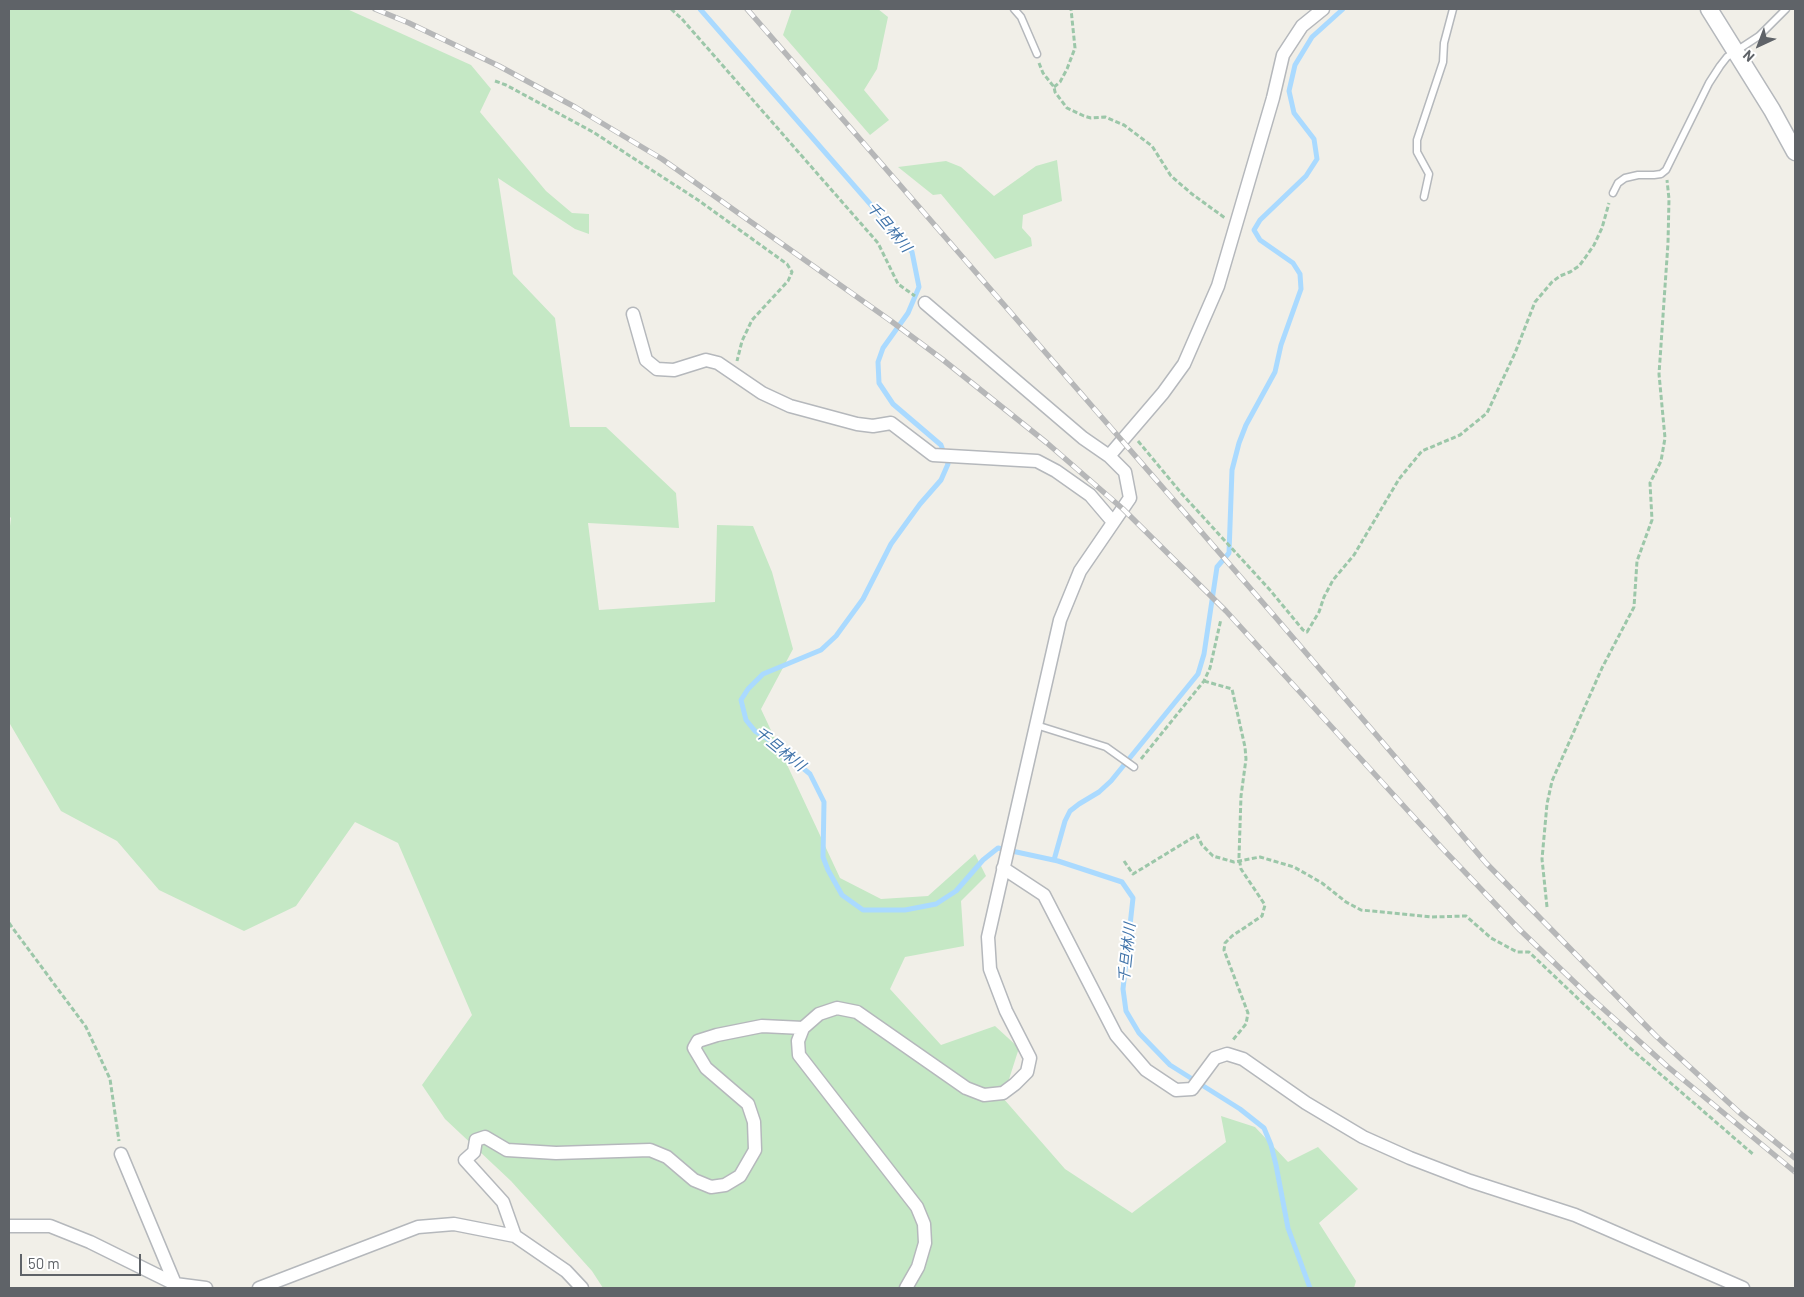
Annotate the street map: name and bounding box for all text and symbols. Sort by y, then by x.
north arrow [1734,20,1784,70]
text: N [1739,47,1758,66]
water label: 千旦林川 [863,198,915,256]
water label: 千旦林川 [751,723,809,775]
water label: 千旦林川 [1115,922,1139,984]
scale bar [22,1244,144,1276]
text: 50 m [28,1254,60,1272]

